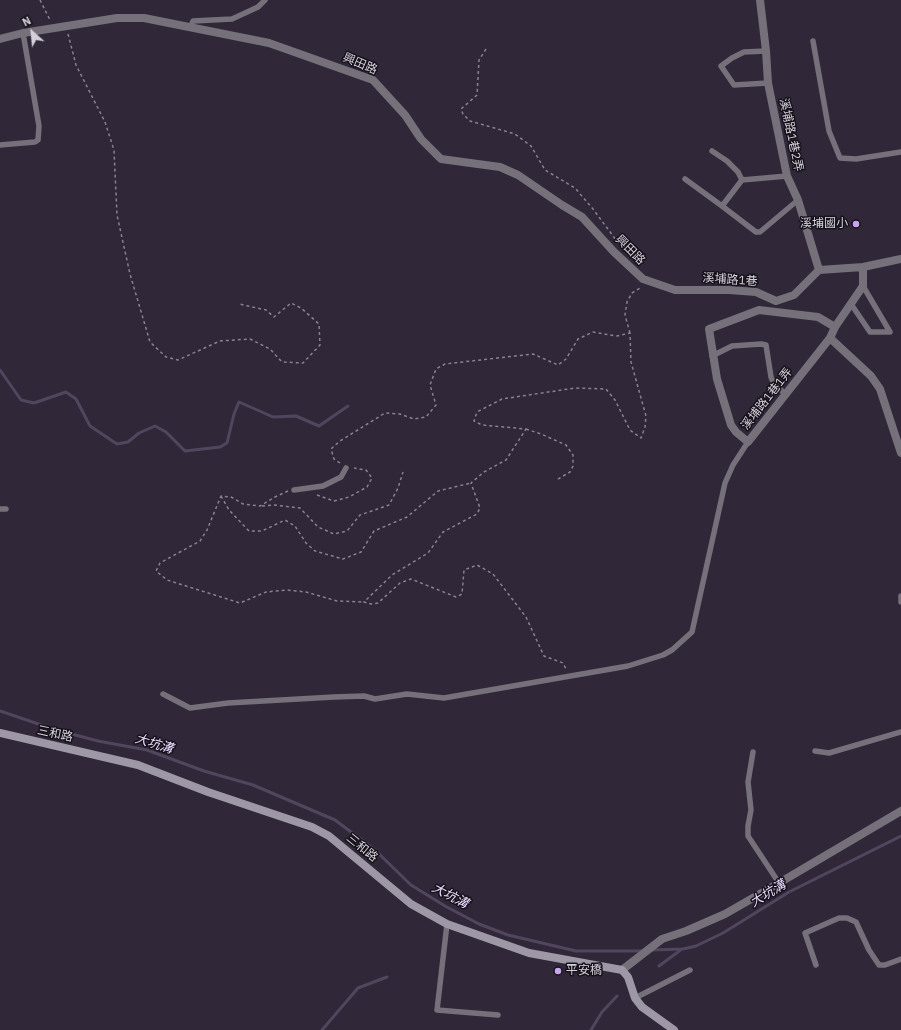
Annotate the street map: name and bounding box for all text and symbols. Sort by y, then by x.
north arrow [12,12,52,52]
text: N [20,13,33,29]
street label: 興田路 [341,50,379,78]
street label: 溪埔路1巷2弄 [776,97,806,173]
place label: 溪埔國小 [800,217,848,231]
marker: 溪埔國小 [851,219,861,229]
street label: 興田路 [612,232,648,268]
street label: 溪埔路1巷 [702,271,758,289]
street label: 溪埔路1巷1弄 [738,365,796,433]
street label: 三和路 [36,723,74,745]
water label: 大坑溝 [133,731,175,757]
street label: 三和路 [343,831,381,865]
water label: 大坑溝 [747,877,789,911]
water label: 大坑溝 [429,880,471,912]
place label: 平安橋 [566,964,602,978]
marker: 平安橋 [553,966,563,976]

